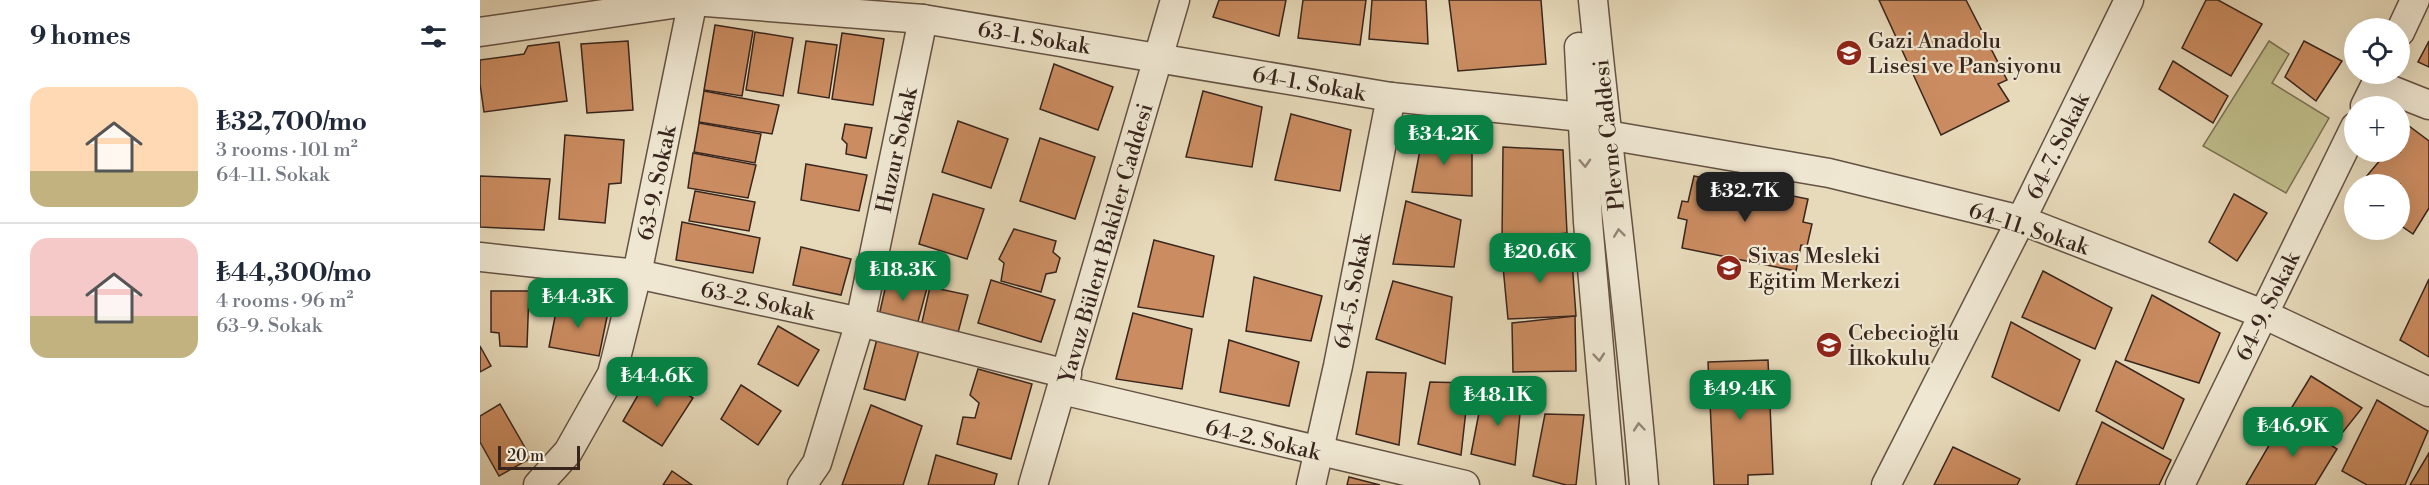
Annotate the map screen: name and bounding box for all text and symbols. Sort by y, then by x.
street label: 63-1. Sokak [976,16,1093,61]
map controls [2344,18,2410,240]
button: locate [2344,18,2410,84]
text: 9 homes [30,20,131,52]
icon: filters [417,20,450,53]
place label: Gazi Anadolu Lisesi ve Pansiyonu [1868,28,2062,80]
school or university icon: Gazi Anadolu Lisesi ve Pansiyonu [1834,38,1864,68]
street label: Plevne Caddesi [1588,58,1631,212]
street label: 64-1. Sokak [1250,61,1369,108]
street label: Huzur Sokak [871,84,924,215]
street label: 64-7. Sokak [2021,88,2096,204]
button: + [2344,96,2410,162]
street label: Yavuz Bülent Bakiler Caddesi [1053,100,1159,388]
text: ₺32,700/mo [216,106,367,138]
icon: home [78,111,150,183]
pin: ₺34.2K [1395,115,1493,166]
street label: 63-9. Sokak [632,122,683,243]
text: ₺34.2K [1408,122,1480,147]
text: 3 rooms · 101 m² [216,138,358,163]
one-way arrow [1578,159,1591,168]
text: 64-11. Sokak [216,163,330,188]
pin: ₺32.7K [1696,172,1794,223]
button: − [2344,174,2410,240]
text: ₺32.7K [1710,179,1780,204]
street label: 64-11. Sokak [1965,197,2094,262]
one-way arrow [1613,228,1625,237]
street label: 64-5. Sokak [1329,230,1378,351]
pin: ₺20.6K [1491,233,1589,284]
text: ₺20.6K [1504,240,1576,265]
place label: Sivas Mesleki Eğitim Merkezi [1748,243,1900,295]
street label: 64-9. Sokak [2230,246,2307,366]
pin: ₺18.3K [854,251,952,302]
school or university icon: Sivas Mesleki Eğitim Merkezi [1714,253,1744,283]
text: ₺44,300/mo [216,257,372,289]
text: ₺18.3K [869,258,937,283]
icon: home [78,262,150,334]
street label: 63-2. Sokak [698,276,819,327]
pin: ₺44.3K [529,278,627,329]
text: ₺44.3K [542,285,614,310]
text: 4 rooms · 96 m² [216,289,354,314]
text: 63-9. Sokak [216,314,322,339]
place label: Cebecioğlu İlkokulu [1848,320,1960,372]
school or university icon: Cebecioğlu İlkokulu [1814,330,1844,360]
one-way arrow [1592,353,1605,362]
pin: ₺44.6K [608,357,706,408]
text: ₺44.6K [621,364,693,389]
pin: ₺49.4K [1691,370,1789,421]
pin: ₺48.1K [1449,376,1547,427]
text: ₺49.4K [1704,377,1776,402]
text: ₺48.1K [1463,383,1533,408]
pin: ₺46.9K [2244,407,2342,458]
street label: 64-2. Sokak [1202,414,1324,467]
text: ₺46.9K [2257,414,2329,439]
one-way arrow [1633,422,1646,431]
scale bar [498,443,580,470]
text: 20 m [507,446,544,466]

